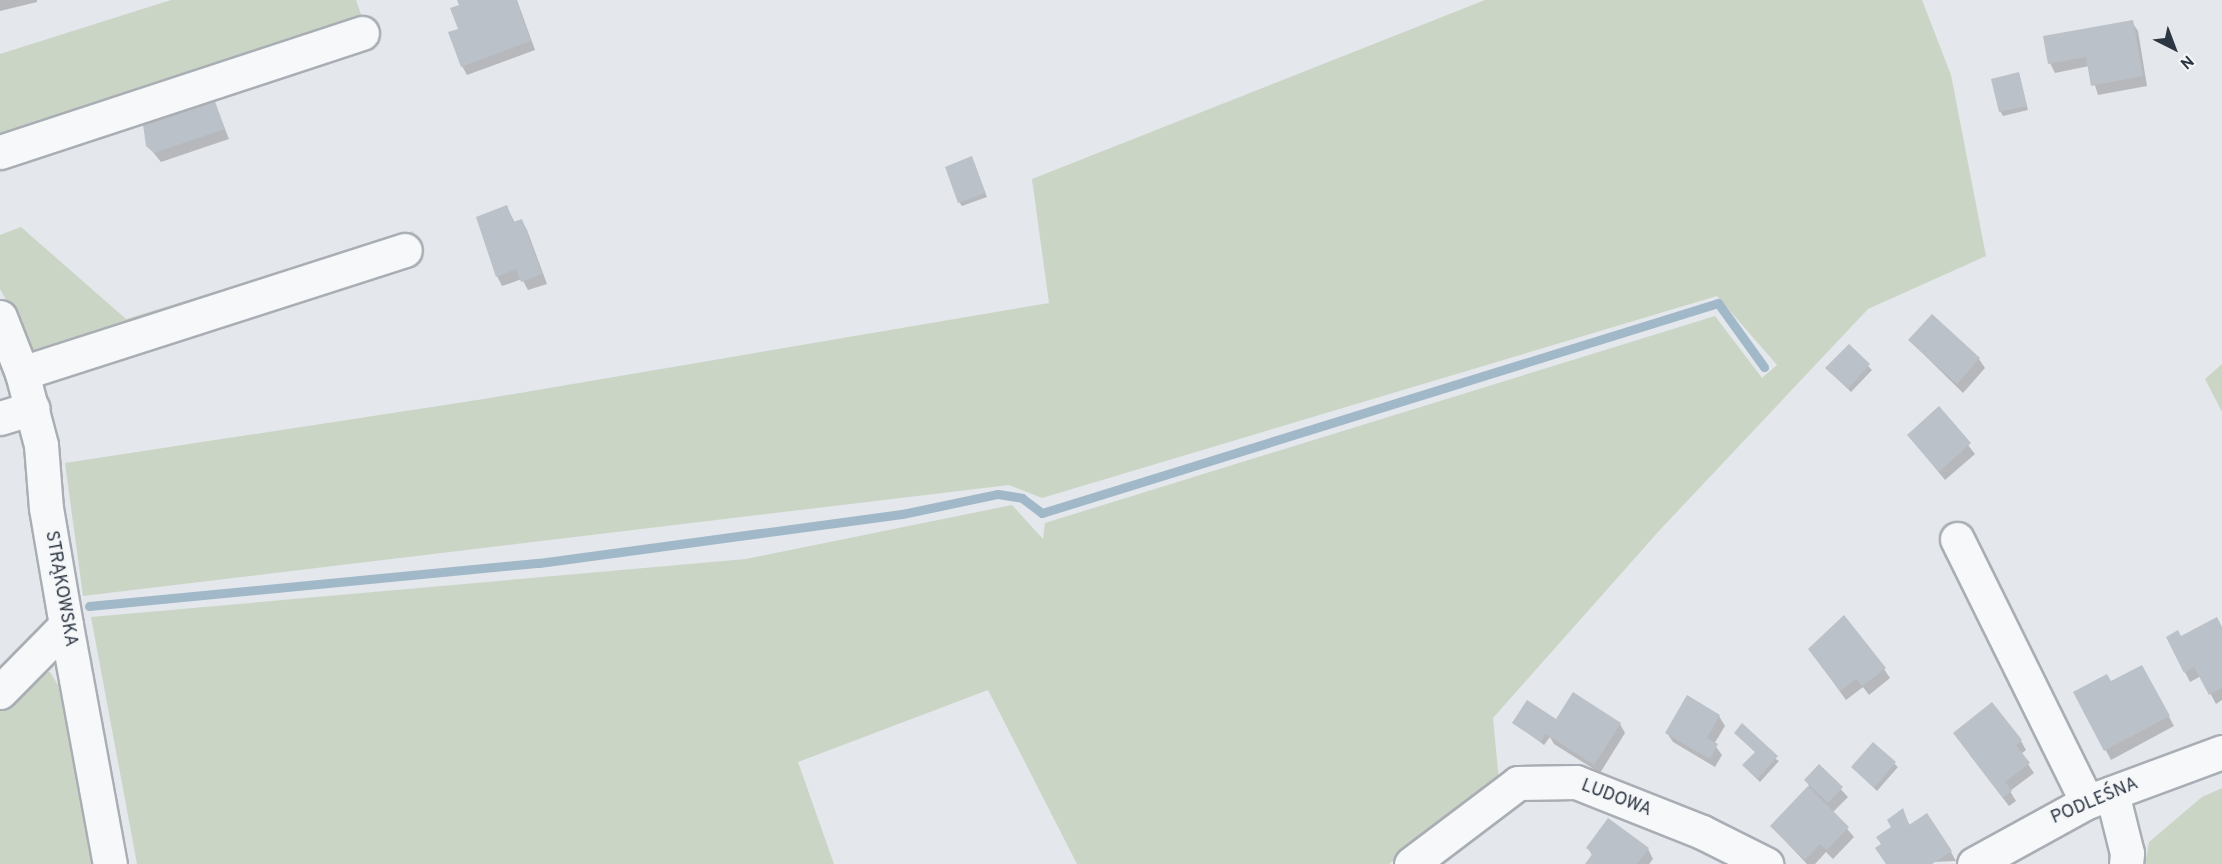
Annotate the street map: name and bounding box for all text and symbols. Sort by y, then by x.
north arrow [2144,18,2204,78]
text: N [2175,50,2197,73]
street label: STRĄKOWSKA [39,529,81,649]
street label: PODLEŚNA [2048,774,2142,830]
street label: LUDOWA [1578,776,1654,822]

